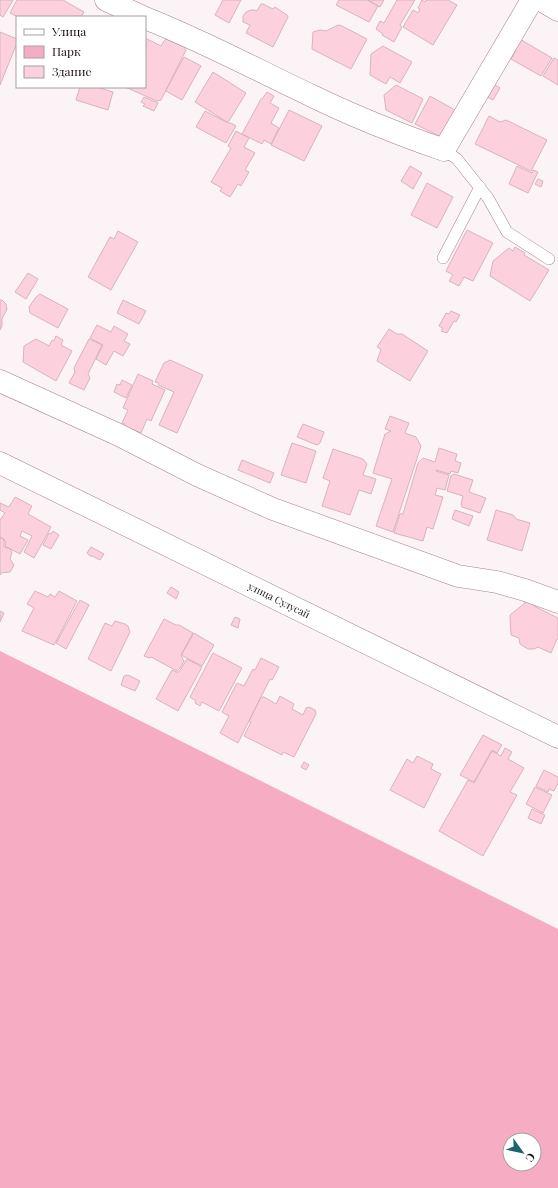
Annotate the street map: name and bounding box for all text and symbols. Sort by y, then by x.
legend [16,16,146,88]
text: Улица [51,23,86,39]
text: Парк [52,43,81,59]
text: Здание [52,63,92,79]
street label: улица Сулусай [245,579,312,621]
north arrow [502,1132,542,1172]
text: С [522,1150,539,1165]

